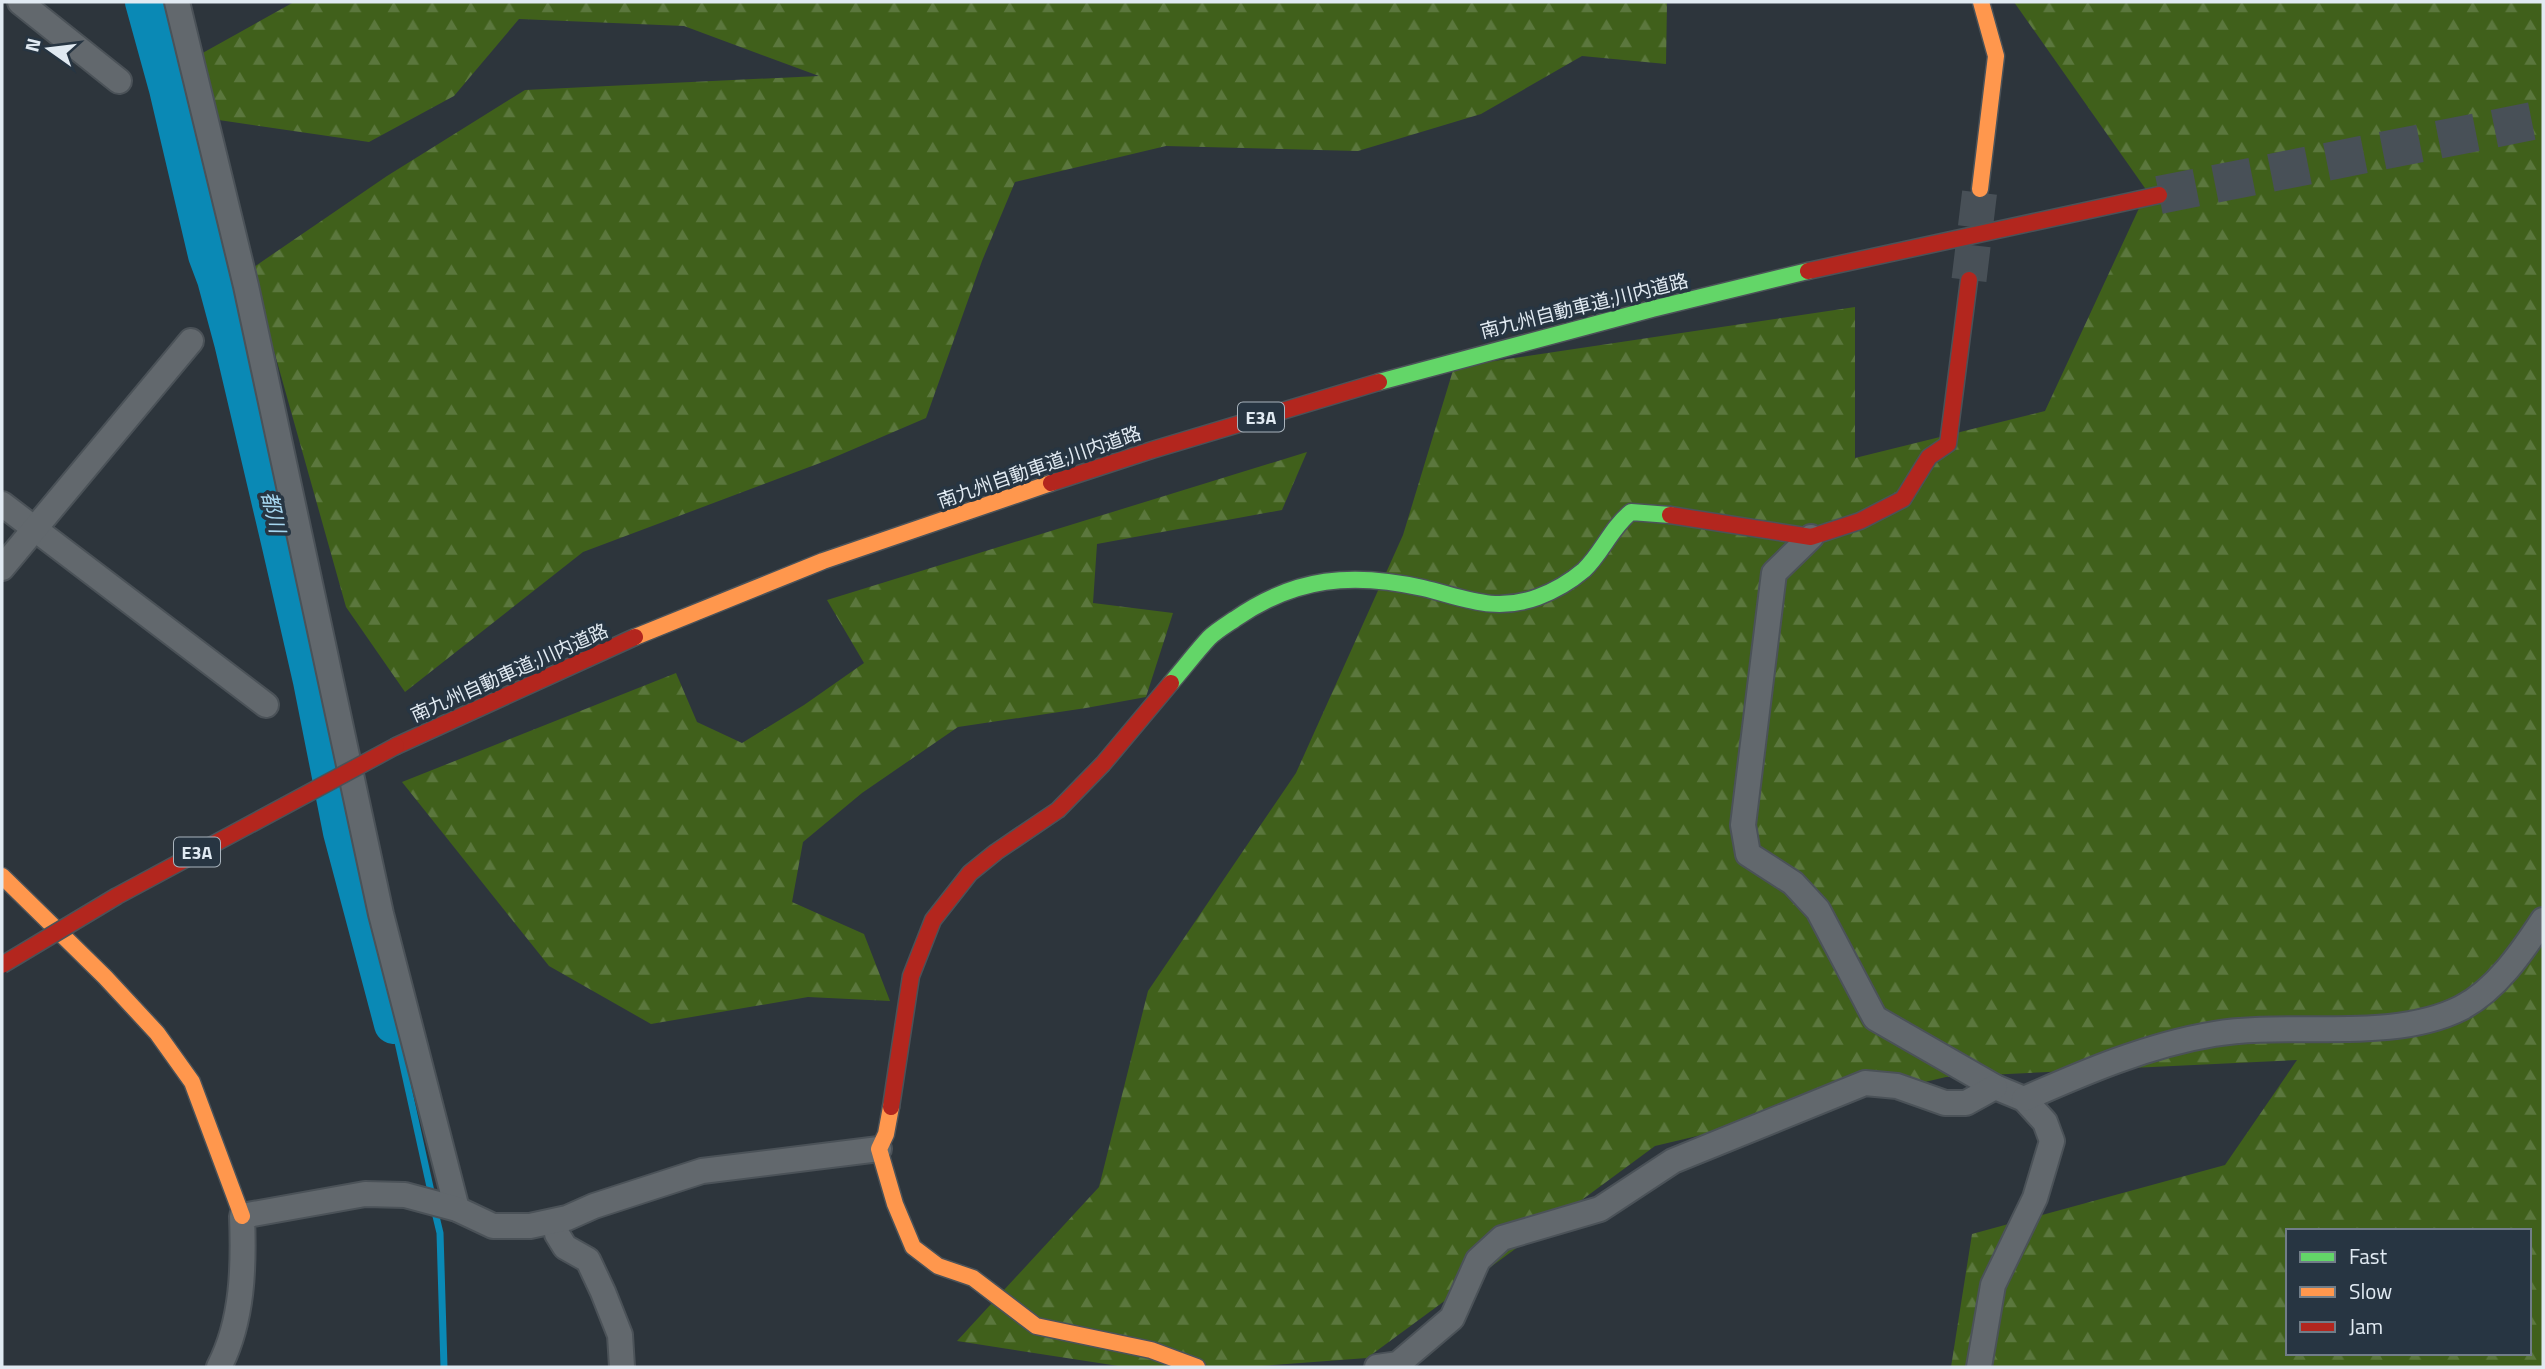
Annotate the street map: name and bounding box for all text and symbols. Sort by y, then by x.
north arrow [14,14,84,84]
text: N [16,35,48,55]
street label: 南九州自動車道;川内道路 [1477,265,1691,345]
road number: E3A [1238,402,1284,432]
street label: 南九州自動車道;川内道路 [933,417,1145,515]
water label: 都川 [254,488,295,538]
street label: 南九州自動車道;川内道路 [405,615,613,729]
road number: E3A [174,838,220,866]
legend [2286,1229,2531,1355]
text: Fast [2349,1240,2388,1272]
text: Slow [2349,1275,2392,1307]
text: Jam [2349,1310,2383,1342]

